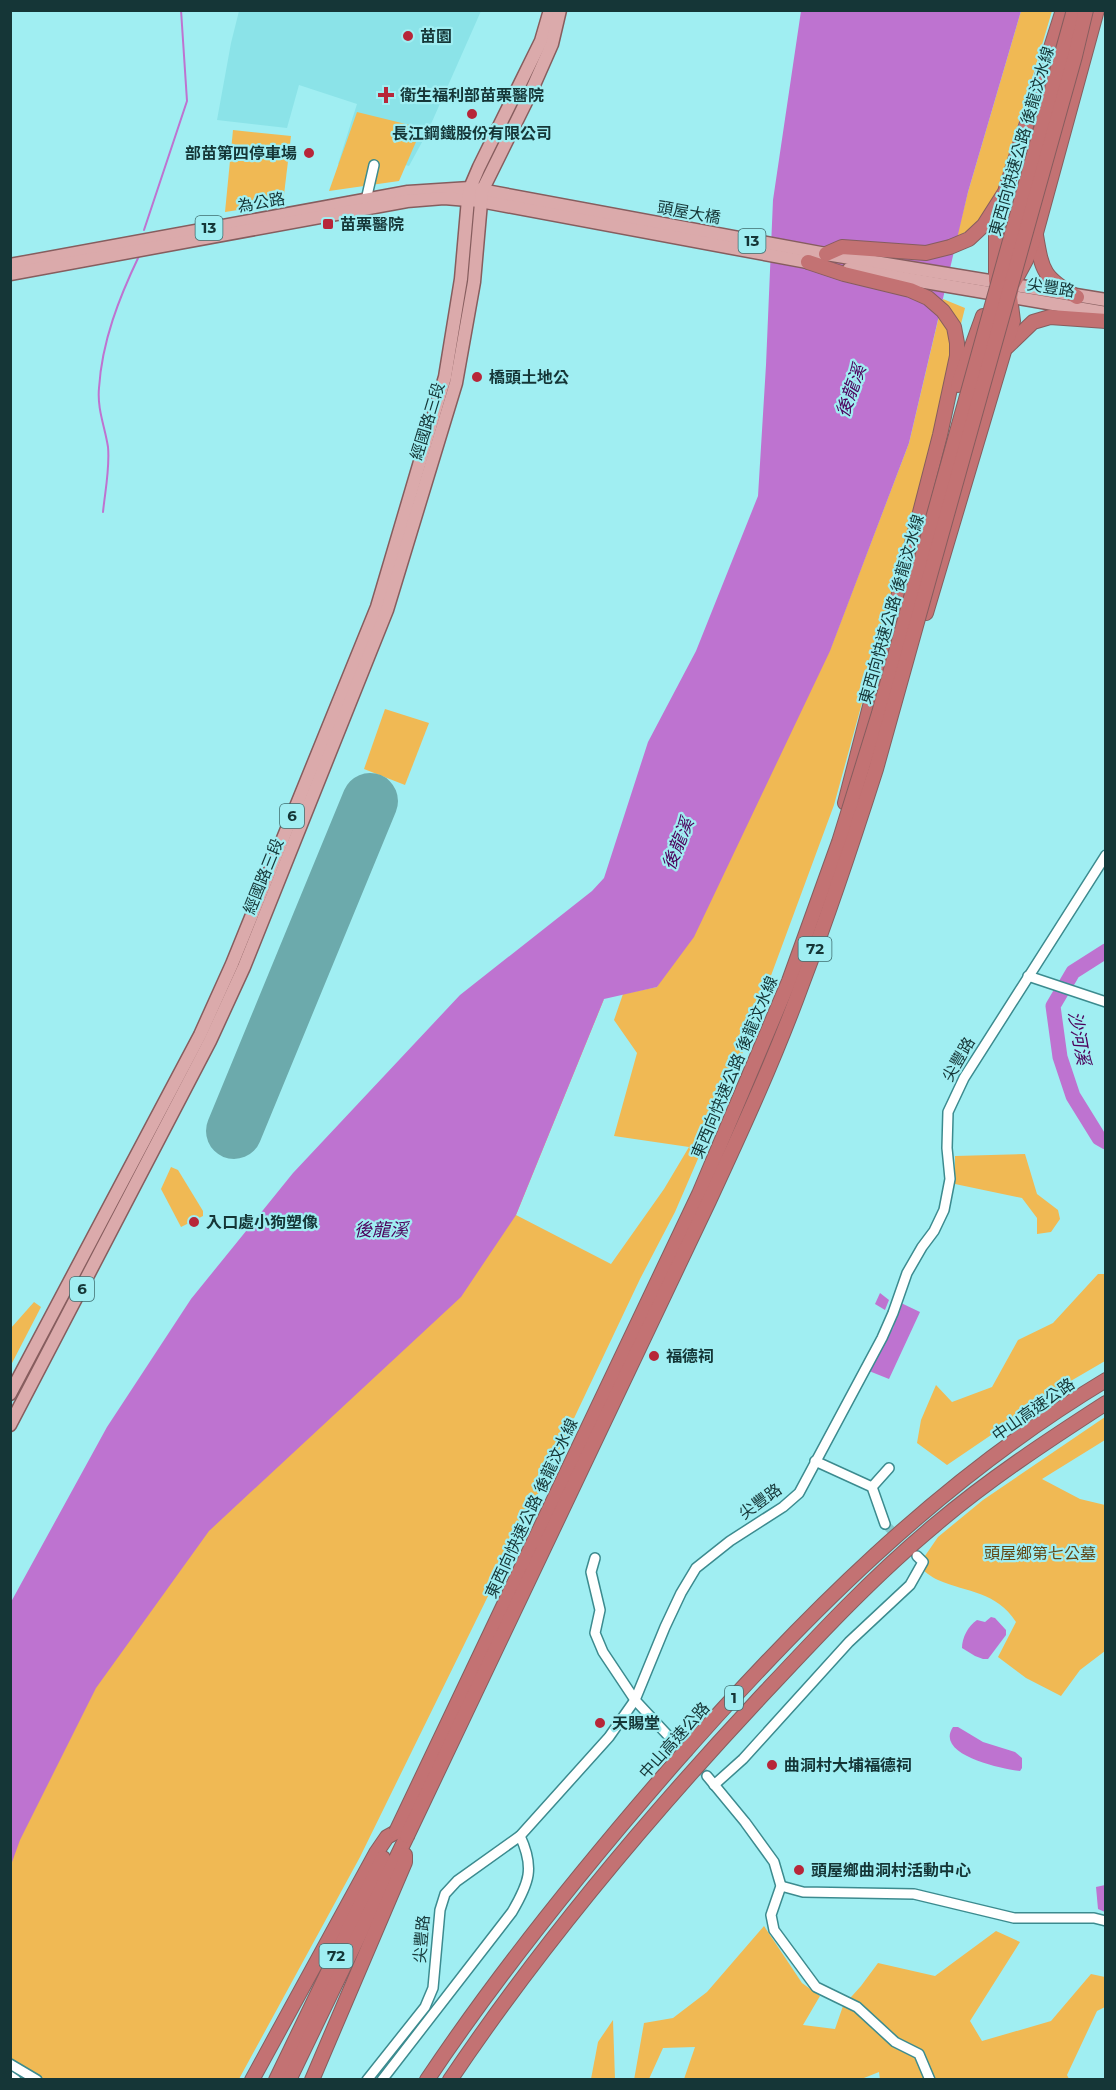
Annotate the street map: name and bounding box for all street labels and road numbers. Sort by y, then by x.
street label: 東西向快速公路 後龍汶水線 [985,44,1058,238]
street label: 為公路 [236,189,286,216]
street label: 頭屋大橋 [656,198,722,227]
road number: 13 [196,216,222,240]
road number: 13 [738,229,766,253]
street label: 尖豐路 [1026,274,1076,301]
street label: 經國路三段 [407,380,448,462]
street label: 東西向快速公路 後龍汶水線 [855,512,928,706]
road number: 6 [280,804,304,828]
street label: 經國路三段 [240,836,287,917]
road number: 72 [798,937,832,961]
street label: 東西向快速公路 後龍汶水線 [687,973,782,1161]
street label: 尖豐路 [938,1034,979,1085]
road number: 6 [70,1277,94,1301]
street label: 中山高速公路 [989,1374,1078,1445]
street label: 東西向快速公路 後龍汶水線 [481,1415,582,1601]
street label: 尖豐路 [735,1480,785,1523]
road number: 1 [725,1686,743,1710]
street label: 中山高速公路 [635,1698,714,1782]
street label: 尖豐路 [410,1914,433,1964]
road number: 72 [320,1944,352,1968]

